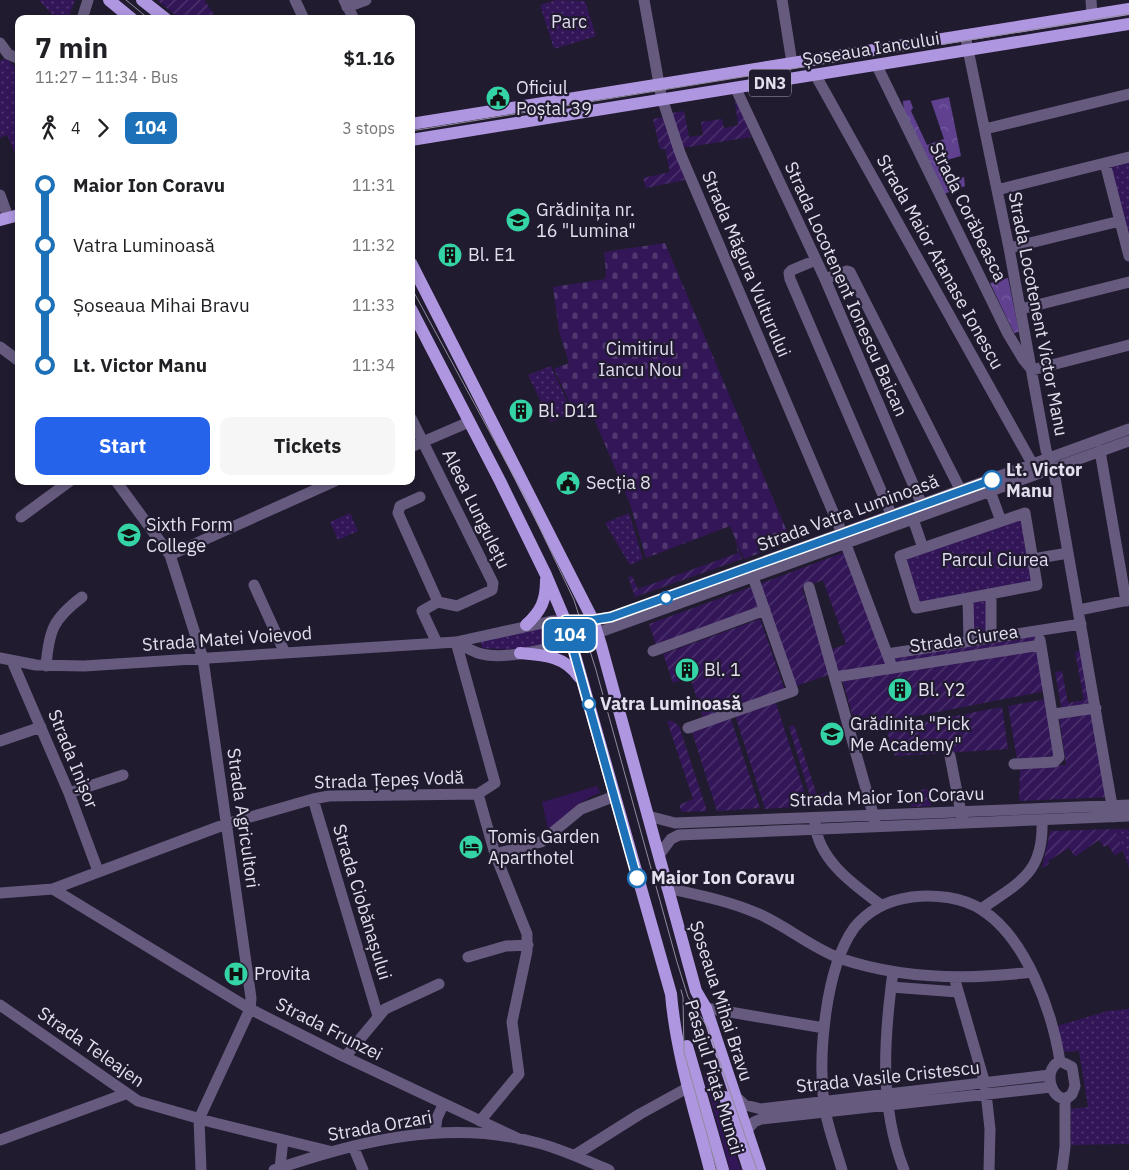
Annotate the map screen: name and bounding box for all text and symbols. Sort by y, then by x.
park label: Parc [551,10,587,33]
street label: Șoseaua Iancului [801,26,941,71]
text: 7 min [35,29,108,66]
text: $1.16 [343,46,395,70]
text: 11:27 – 11:34 · Bus [35,67,178,87]
road number: DN3 [749,70,791,96]
place label: Oficiul Poștal 39 [516,76,592,120]
public building icon: Oficiul Poștal 39 [485,85,511,111]
icon: walk [35,114,63,142]
icon: forward [89,114,117,142]
text: 104 [135,116,167,139]
text: 4 [71,118,81,138]
text: 3 stops [342,118,395,138]
street label: Strada Corăbeasca [925,138,1012,285]
street label: Strada Maior Atanase Ionescu [872,150,1009,373]
street label: Strada Locotenent Ionescu Baican [780,158,913,420]
street label: Strada Măgura Vulturului [697,167,796,360]
text: Maior Ion Coravu [73,173,225,197]
text: 11:31 [352,175,395,195]
street label: Strada Locotenent Victor Manu [1003,190,1073,438]
place label: Grădinița nr. 16 "Lumina" [536,198,636,242]
school or university icon: Grădinița nr. 16 "Lumina" [505,207,531,233]
text: Vatra Luminoasă [73,233,215,257]
text: 11:32 [352,235,395,255]
building icon: Bl. E1 [437,242,463,268]
place label: Bl. E1 [468,243,515,266]
text: Șoseaua Mihai Bravu [73,293,250,317]
text: 11:33 [352,295,395,315]
park label: Cimitirul Iancu Nou [598,337,682,381]
text: Lt. Victor Manu [73,353,207,377]
text: 11:34 [352,355,395,375]
building icon: Bl. D11 [508,398,534,424]
place label: Bl. D11 [538,399,598,422]
button: Start [35,417,210,475]
button: Tickets [220,417,395,475]
street label: Aleea Lungulețu [438,445,515,572]
place label: Lt. Victor Manu [1006,458,1082,502]
street label: Strada Vatra Luminoasă [754,469,942,556]
public building icon: Secția 8 [555,470,581,496]
marker: Lt. Victor Manu [982,470,1002,490]
place label: Secția 8 [586,471,651,494]
place label: Sixth Form College [146,513,233,557]
school or university icon: Sixth Form College [116,522,142,548]
park label: Parcul Ciurea [941,548,1049,571]
unlabelled marker [659,591,673,605]
line badge: 104 [541,619,599,651]
street label: Strada Ciurea [908,619,1020,657]
street label: Strada Matei Voievod [141,621,313,656]
text: 104 [554,623,586,646]
building icon: Bl. 1 [674,657,700,683]
place label: Bl. 1 [704,658,741,681]
building icon: Bl. Y2 [887,677,913,703]
place label: Bl. Y2 [918,678,965,701]
place label: Vatra Luminoasă [600,692,741,715]
marker: Vatra Luminoasă [582,697,596,711]
street label: Strada Inișor [43,706,104,812]
place label: Grădinița "Pick Me Academy" [850,712,971,756]
school or university icon: Grădinița "Pick Me Academy" [819,721,845,747]
street label: Strada Agricultori [222,747,265,889]
street label: Strada Țepeș Vodă [314,765,465,794]
street label: Strada Maior Ion Coravu [789,782,985,811]
street label: Strada Ciobănașului [328,821,397,982]
place label: Tomis Garden Aparthotel [488,825,600,869]
hotel icon: Tomis Garden Aparthotel [458,834,484,860]
place label: Maior Ion Coravu [651,866,795,889]
marker: Maior Ion Coravu [627,868,647,888]
street label: Șoseaua Mihai Bravu [685,918,758,1084]
hospital icon: Provita [223,961,249,987]
place label: Provita [254,962,311,985]
street label: Strada Frunzei [272,992,386,1065]
street label: Pasajul Piața Muncii [680,997,749,1157]
street label: Strada Teleajen [33,1001,149,1092]
street label: Strada Vasile Cristescu [795,1055,981,1098]
street label: Strada Orzari [326,1105,434,1146]

